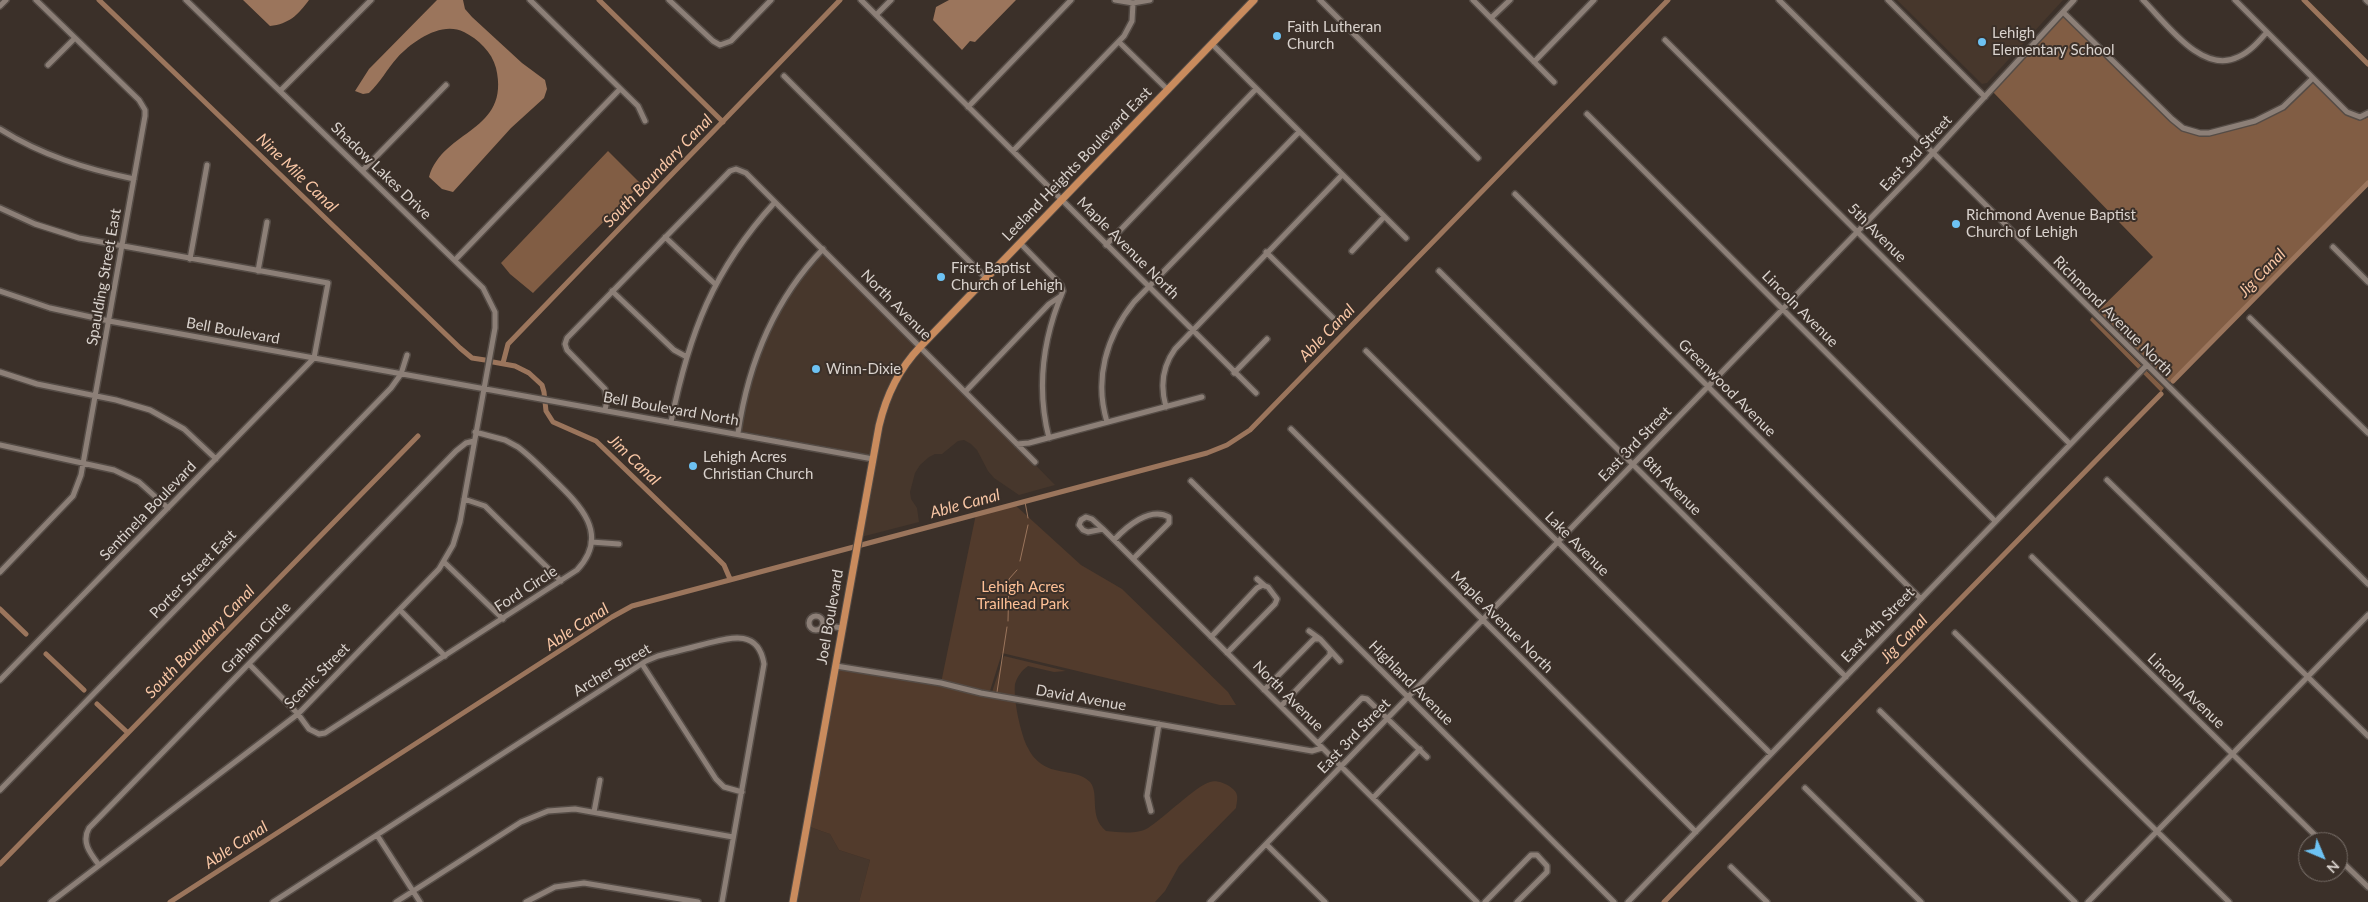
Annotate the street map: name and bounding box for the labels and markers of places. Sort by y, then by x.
place label: Faith Lutheran Church [1287,18,1382,53]
place label: Lehigh Elementary School [1992,24,2115,59]
marker: Faith Lutheran Church [1271,30,1283,42]
marker: Lehigh Elementary School [1976,36,1988,48]
place label: Richmond Avenue Baptist Church of Lehigh [1966,206,2136,241]
marker: Richmond Avenue Baptist Church of Lehigh [1950,218,1962,230]
place label: First Baptist Church of Lehigh [951,259,1063,294]
marker: First Baptist Church of Lehigh [935,271,947,283]
place label: Winn-Dixie [826,360,901,378]
marker: Winn-Dixie [810,363,822,375]
place label: Lehigh Acres Christian Church [703,448,813,483]
marker: Lehigh Acres Christian Church [687,460,699,472]

